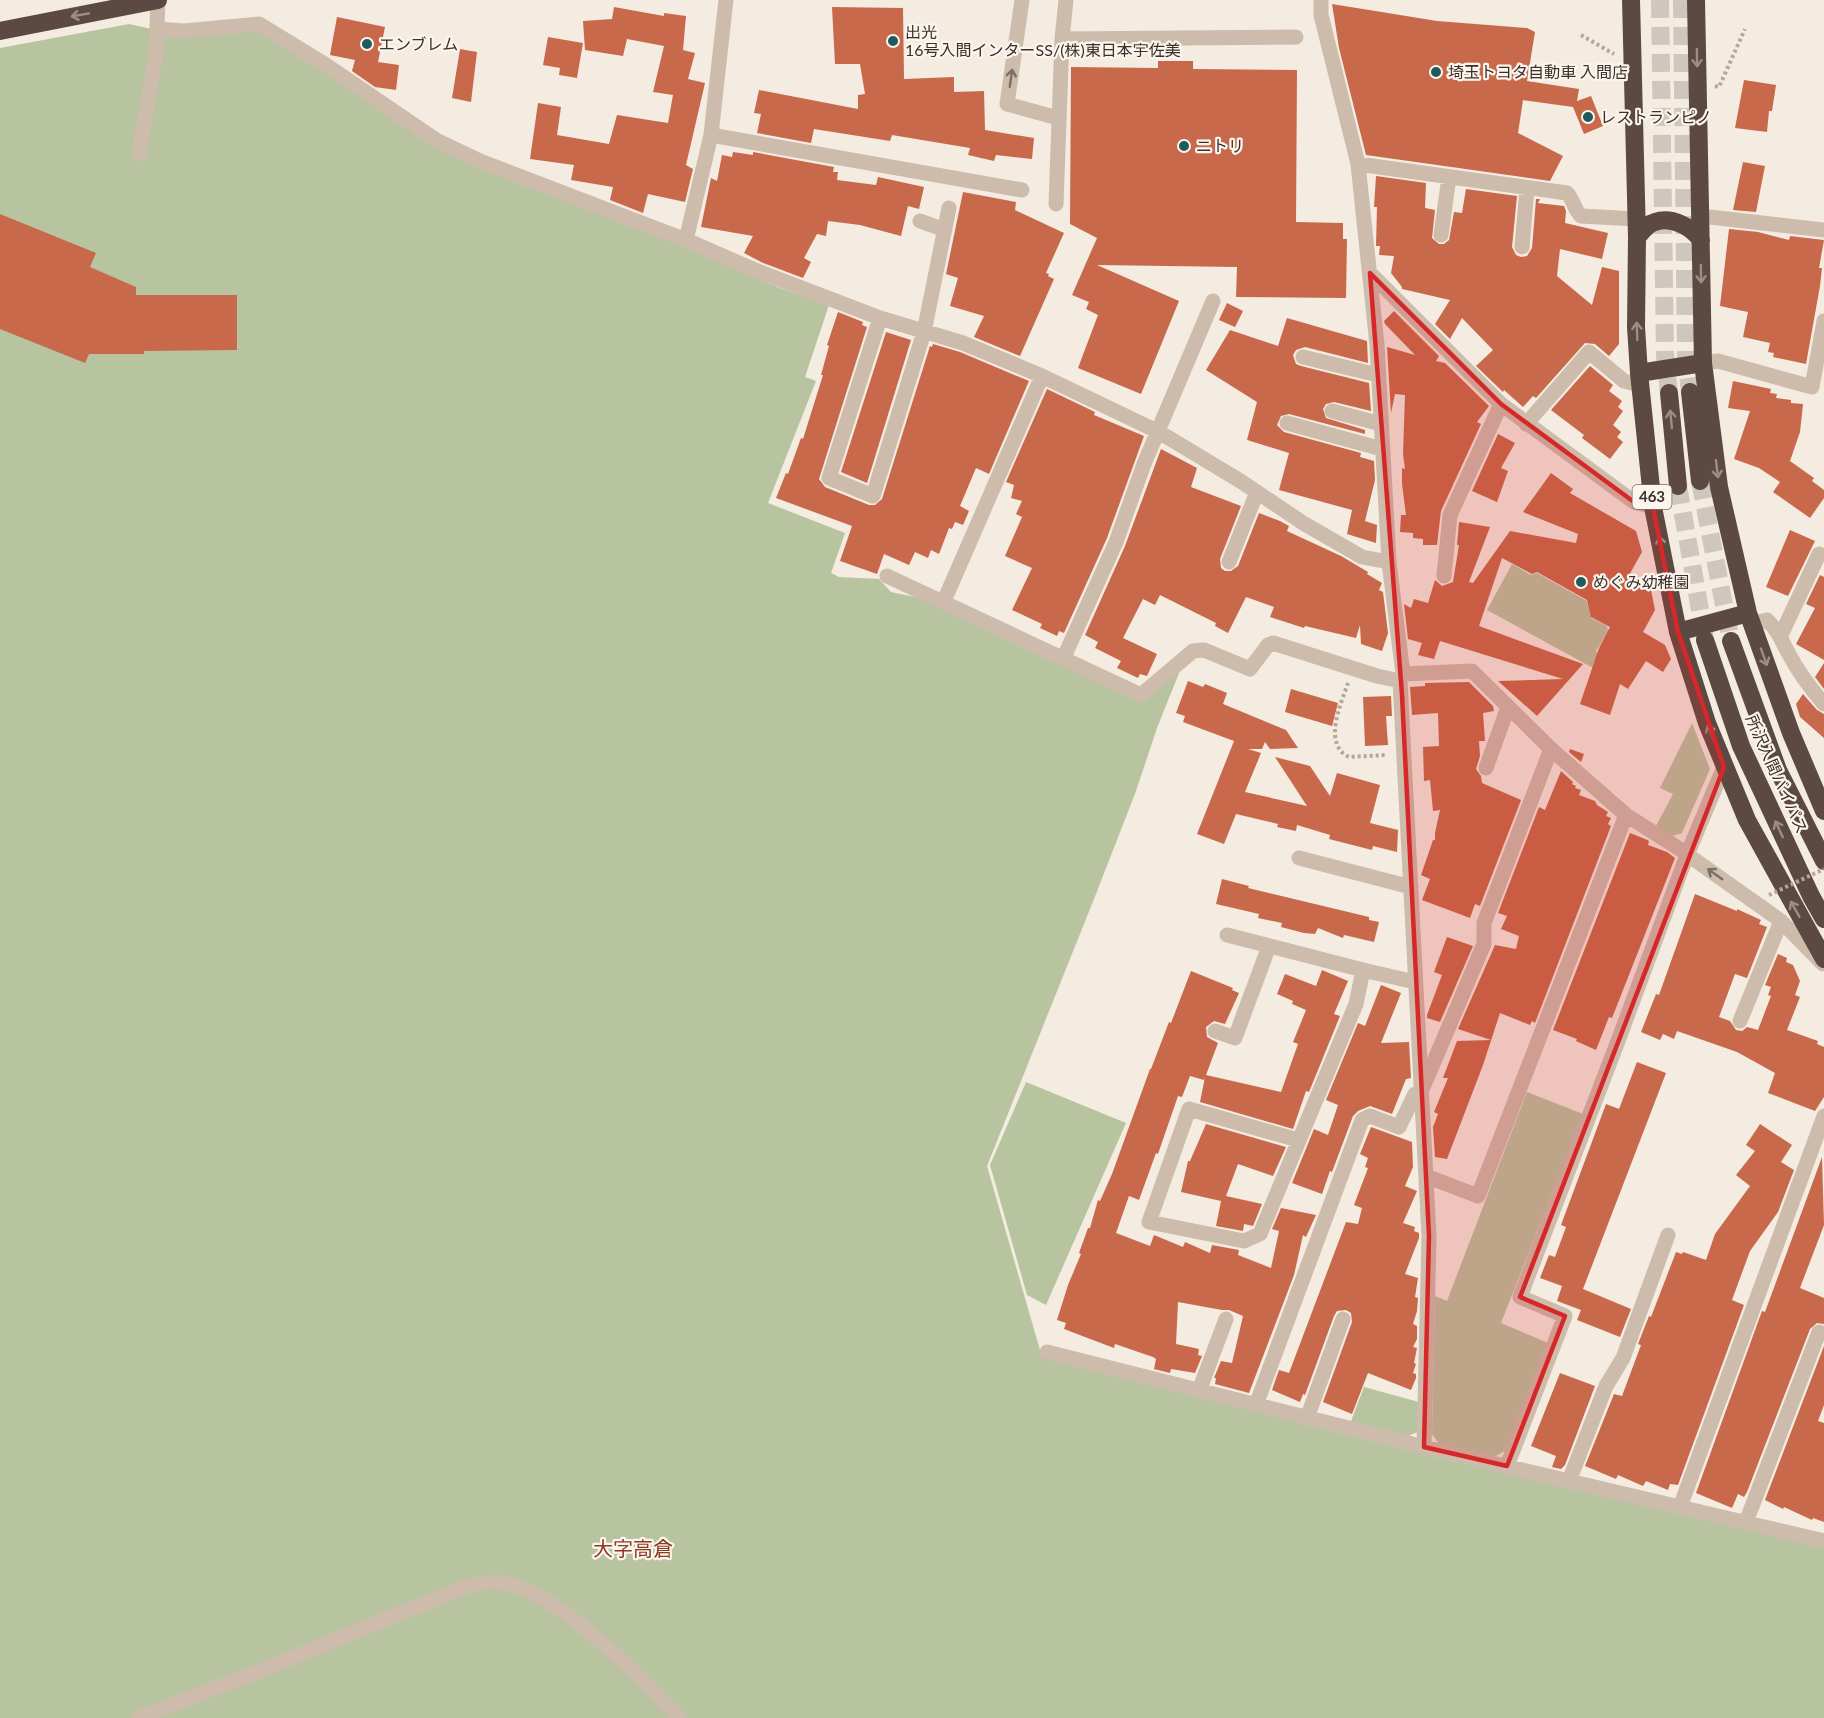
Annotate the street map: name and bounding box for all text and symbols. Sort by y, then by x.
one-way arrow [71,10,90,21]
place label: 出光 16号入間インターSS/(株)東日本宇佐美 [905,22,1181,59]
place label: エンブレム [379,34,458,53]
marker: 出光 16号入間インターSS/(株)東日本宇佐美 [886,34,900,48]
marker: エンブレム [360,37,374,51]
one-way arrow [1691,48,1703,68]
place label: 埼玉トヨタ自動車 入間店 [1448,62,1628,81]
marker: 埼玉トヨタ自動車 入間店 [1429,65,1443,79]
one-way arrow [1006,68,1017,88]
place label: レストランピノ [1600,107,1712,126]
marker: レストランピノ [1581,110,1595,124]
place label: ニトリ [1196,136,1244,155]
marker: ニトリ [1177,139,1191,153]
one-way arrow [1696,264,1707,284]
one-way arrow [1631,321,1642,341]
one-way arrow [1666,409,1677,429]
one-way arrow [1711,458,1722,478]
road number: 463 [1632,485,1672,509]
one-way arrow [1655,536,1666,555]
place label: めぐみ幼稚園 [1593,572,1689,591]
marker: めぐみ幼稚園 [1574,575,1588,589]
one-way arrow [1759,648,1770,666]
street label: 所沢入間バイパス [1743,712,1812,836]
one-way arrow [1705,724,1716,743]
one-way arrow [1773,821,1785,839]
one-way arrow [1707,868,1723,880]
one-way arrow [1789,900,1800,918]
district label: 大字高倉 [593,1536,673,1560]

